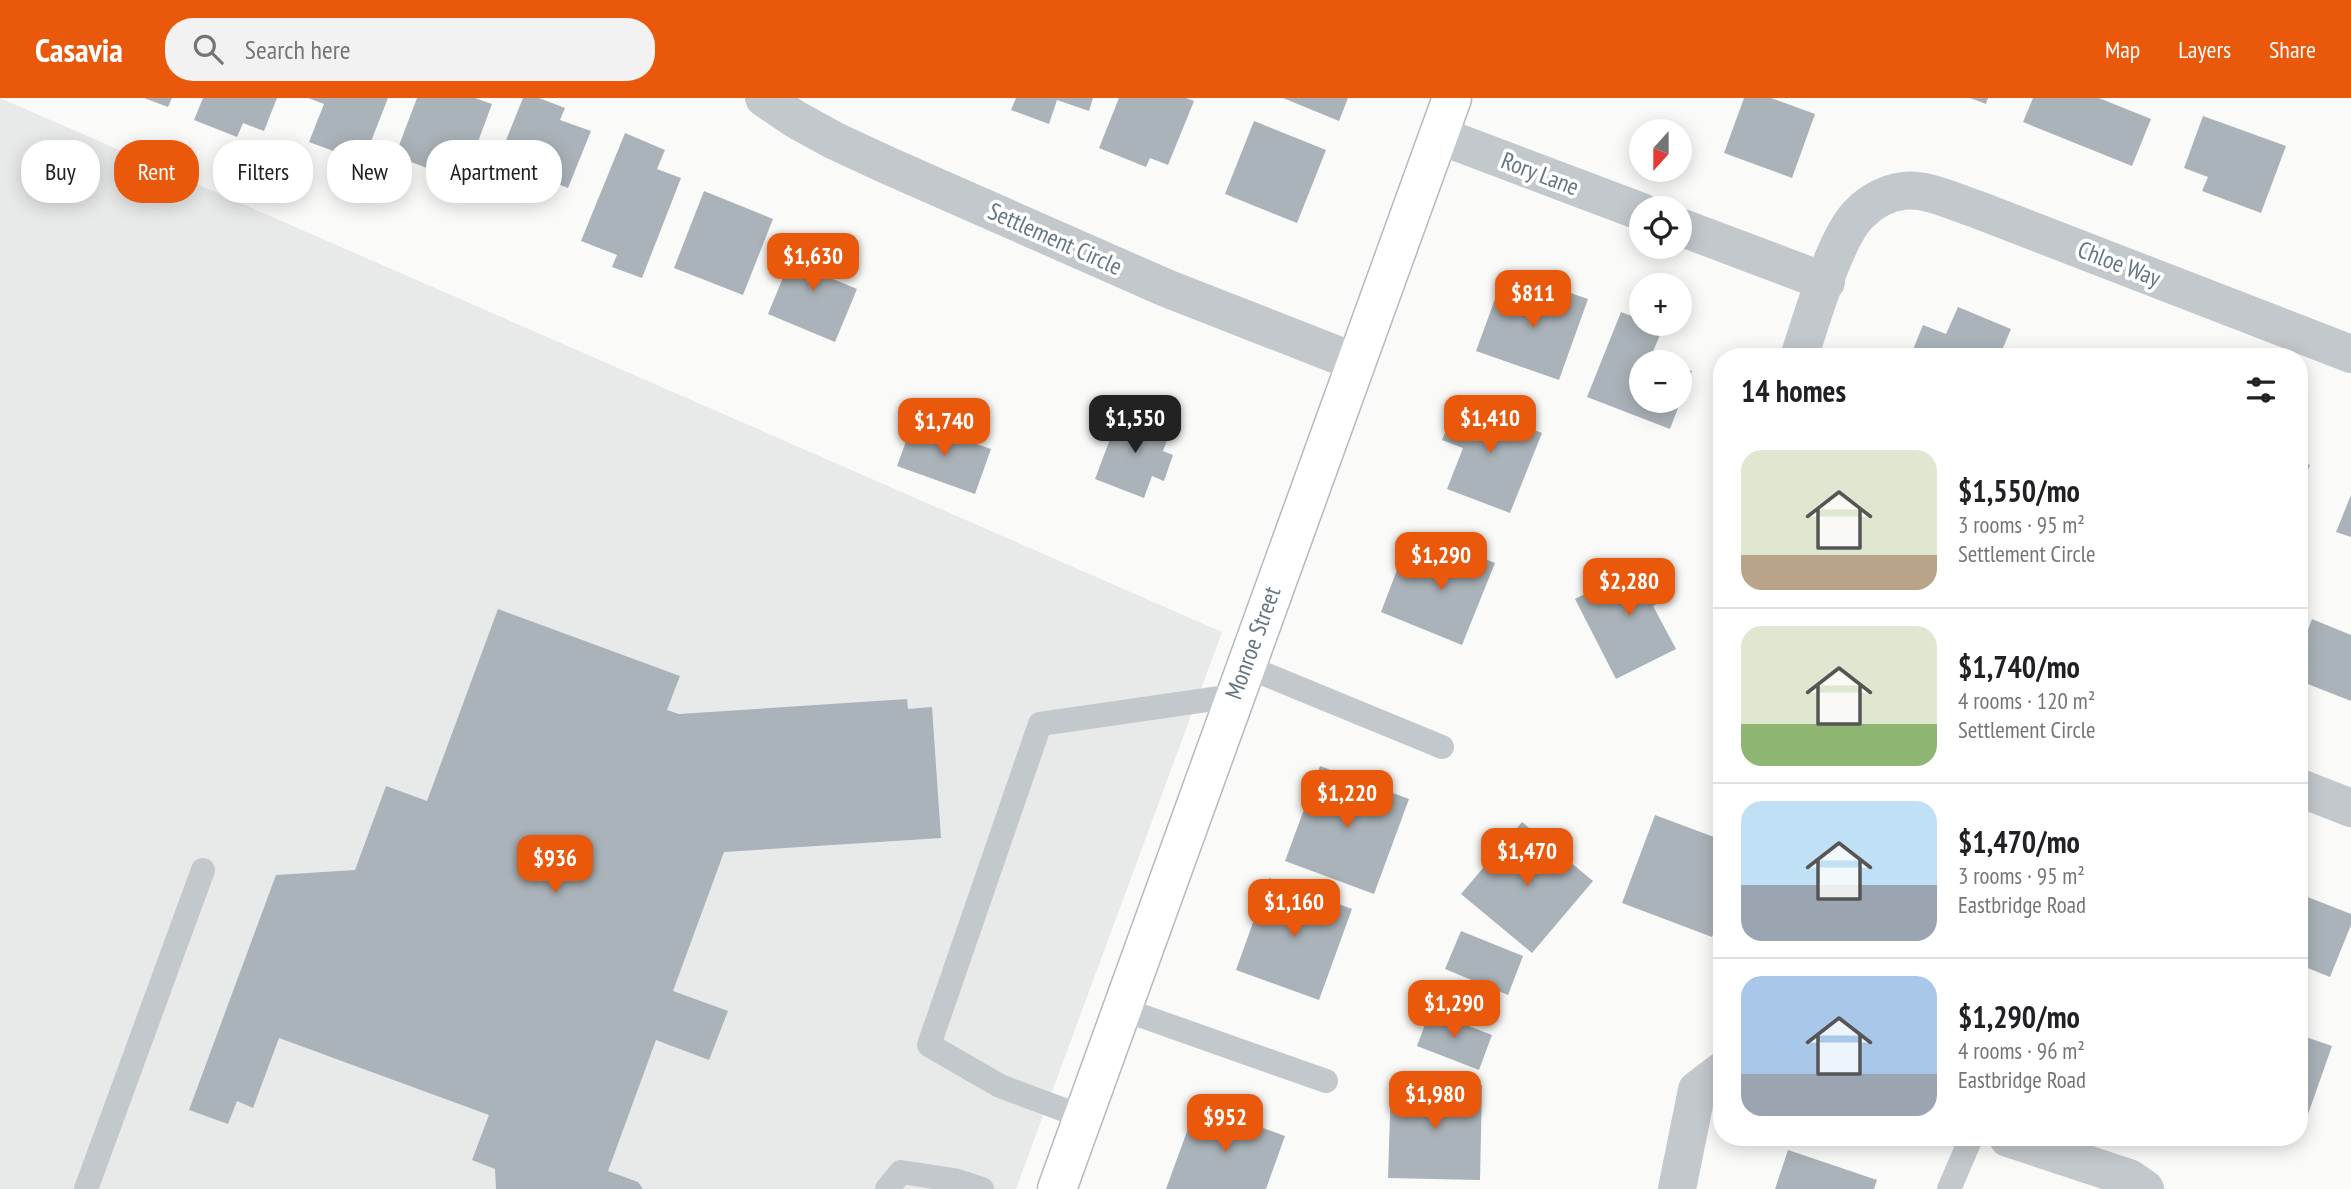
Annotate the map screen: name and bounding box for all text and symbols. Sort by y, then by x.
search box [165,18,655,81]
text: Casavia [35,28,123,71]
icon: search [189,30,227,68]
text: Search here [245,33,351,66]
text: Map [2105,34,2140,65]
text: Layers [2178,34,2231,65]
text: Share [2269,34,2316,65]
north arrow [1629,119,1692,182]
map controls [1629,119,1692,413]
chip: Buy [21,140,100,203]
chip: Rent [114,140,199,203]
chip: Filters [213,140,313,203]
chip: New [327,140,412,203]
chip: Apartment [426,140,562,203]
street label: Rory Lane [1497,145,1583,202]
street label: Settlement Circle [983,195,1127,282]
button: locate [1629,196,1692,259]
pin: $1,630 [756,234,870,293]
street label: Chloe Way [2073,234,2165,293]
text: $1,630 [783,241,843,270]
pin: $811 [1492,271,1574,330]
button: + [1629,273,1692,336]
text: $811 [1511,278,1555,307]
button: − [1629,350,1692,413]
text: 14 homes [1741,371,1846,410]
icon: filters [2242,371,2280,409]
pin: $1,550 [1078,396,1192,455]
pin: $1,410 [1433,396,1547,455]
pin: $1,740 [887,398,1001,458]
text: $1,550 [1105,403,1165,432]
text: $1,410 [1460,403,1520,432]
text: $1,740 [914,406,974,435]
text: $1,550/mo [1958,471,2080,510]
icon: home [1797,478,1881,562]
text: 3 rooms · 95 m² [1958,510,2085,539]
pin: $1,290 [1384,532,1498,592]
text: Settlement Circle [1958,539,2096,568]
text: $1,290 [1411,540,1471,569]
pin: $2,280 [1572,559,1686,618]
text: $2,280 [1599,566,1659,595]
street label: Monroe Street [1218,582,1287,703]
text: $1,740/mo [1958,647,2080,686]
icon: home [1797,654,1881,738]
text: 4 rooms · 120 m² [1958,686,2095,715]
text: Settlement Circle [1958,715,2096,744]
pin: $1,220 [1290,770,1404,830]
text: $1,220 [1317,778,1377,807]
text: $1,470/mo [1958,822,2080,861]
pin: $1,470 [1470,828,1584,888]
icon: home [1797,829,1881,913]
pin: $936 [514,836,596,895]
text: $1,470 [1497,836,1557,865]
text: $936 [533,843,577,872]
text: 3 rooms · 95 m² [1958,861,2085,890]
pin: $1,160 [1237,880,1351,939]
text: $1,160 [1264,887,1324,916]
text: Eastbridge Road [1958,890,2086,919]
pin: $1,290 [1397,981,1511,1040]
text: $1,290 [1424,988,1484,1017]
text: $1,290/mo [1958,997,2080,1036]
icon: home [1797,1004,1881,1088]
text: 4 rooms · 96 m² [1958,1036,2085,1065]
text: Eastbridge Road [1958,1065,2086,1094]
pin: $1,980 [1378,1072,1492,1131]
text: $1,980 [1405,1079,1465,1108]
pin: $952 [1184,1094,1266,1154]
text: $952 [1203,1102,1247,1131]

